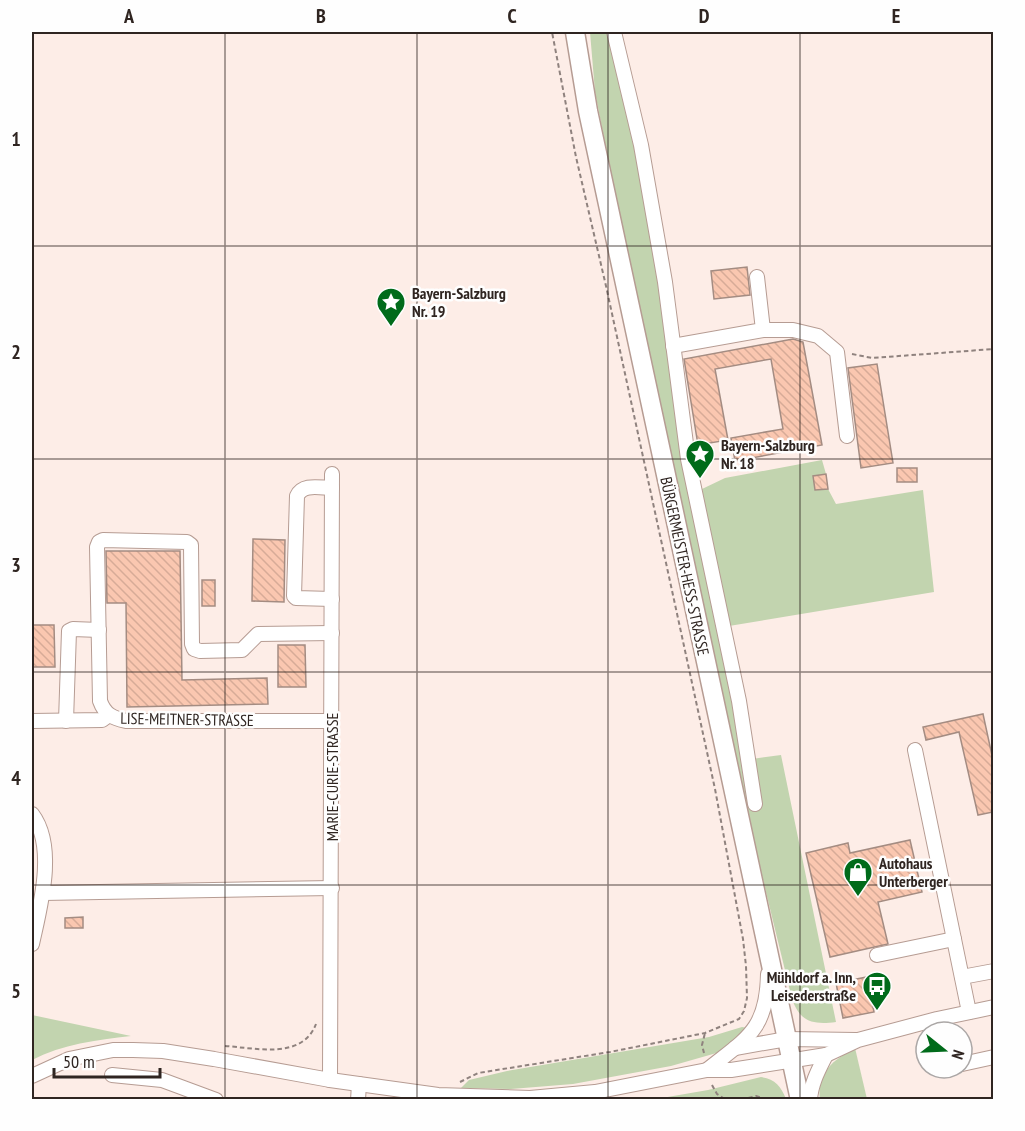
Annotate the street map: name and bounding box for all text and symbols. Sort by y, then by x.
text: A [123,3,135,29]
text: B [316,3,326,29]
text: C [507,3,517,29]
text: D [699,3,710,29]
text: E [892,3,900,29]
text: 1 [11,126,21,152]
place label: Bayern-Salzburg Nr. 19 [412,283,506,321]
place icon: Bayern-Salzburg Nr. 19 [375,286,407,328]
text: 2 [11,339,21,365]
place label: Bayern-Salzburg Nr. 18 [721,435,815,473]
place icon: Bayern-Salzburg Nr. 18 [684,438,716,480]
street label: BÜRGERMEISTER-HESS-STRASSE [656,475,714,657]
text: 3 [11,552,21,578]
street label: LISE-MEITNER-STRASSE [120,708,254,730]
street label: MARIE-CURIE-STRASSE [322,713,342,841]
text: 4 [11,765,21,791]
place label: Autohaus Unterberger [878,853,948,891]
shop icon: Autohaus Unterberger [842,856,874,898]
place label: Mühldorf a. Inn, Leisederstraße [767,967,856,1005]
bus stop icon: Mühldorf a. Inn, Leisederstraße [861,970,893,1012]
text: 5 [11,978,21,1004]
north arrow [914,1020,974,1080]
scale bar [54,1041,160,1079]
text: N [947,1047,969,1062]
text: 50 m [63,1050,95,1073]

